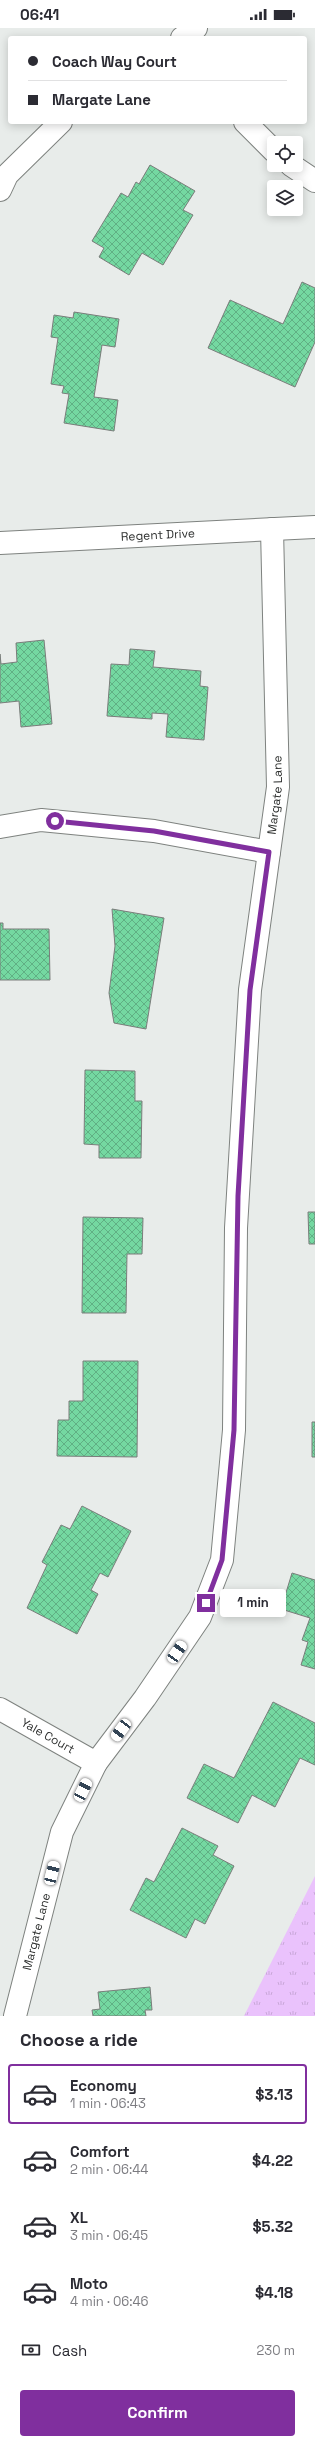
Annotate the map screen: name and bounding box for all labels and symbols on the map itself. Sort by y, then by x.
street label: Regent Drive [120,525,195,545]
street label: Margate Lane [264,755,286,835]
route start [46,812,64,830]
callout: 1 min [220,1589,286,1617]
route end [197,1594,215,1612]
car [165,1639,189,1665]
street label: Yale Court [18,1715,78,1757]
car [109,1717,133,1743]
car [72,1777,94,1803]
car [43,1860,61,1886]
street label: Margate Lane [19,1891,54,1972]

